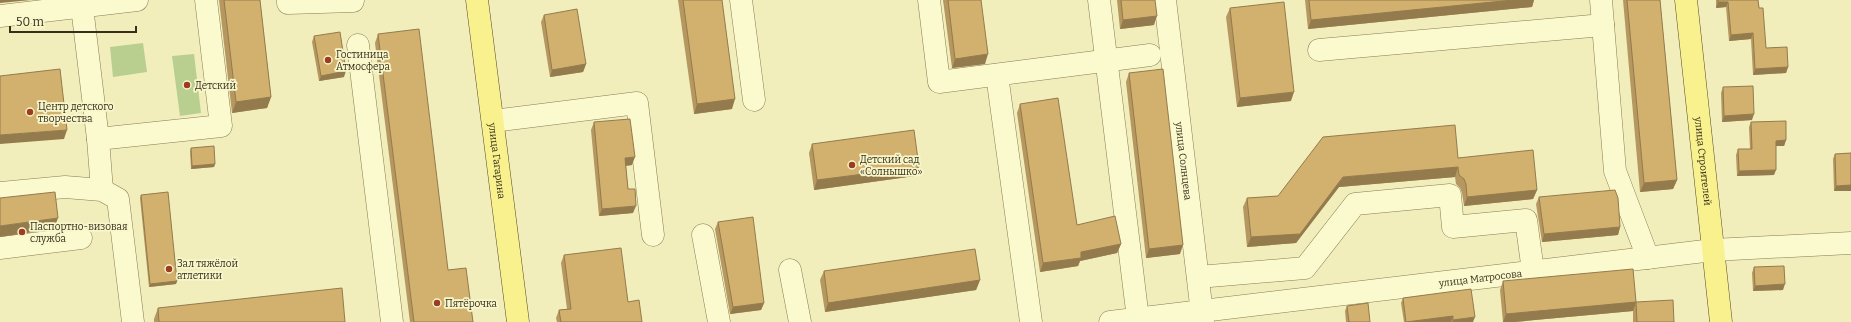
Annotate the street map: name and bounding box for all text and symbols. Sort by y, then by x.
scale bar [10,8,136,34]
text: 50 m [16,15,45,29]
place label: Гостиница Атмосфера [336,49,390,73]
marker: Гостиница Атмосфера [323,55,333,65]
marker: Детский [182,80,192,90]
place label: Детский [195,80,236,92]
place label: Центр детского творчества [38,101,114,125]
marker: Центр детского творчества [25,107,35,117]
street label: улица Строителей [1692,115,1713,207]
street label: улица Солнцева [1172,120,1194,201]
street label: улица Гагарина [486,121,507,200]
place label: Детский сад «Солнышко» [860,154,922,178]
marker: Детский сад «Солнышко» [847,160,857,170]
place label: Паспортно-визовая служба [30,221,128,245]
marker: Паспортно-визовая служба [17,227,27,237]
place label: Зал тяжёлой атлетики [177,258,239,282]
marker: Зал тяжёлой атлетики [164,264,174,274]
street label: улица Матросова [1437,268,1523,290]
marker: Пятёрочка [432,298,442,308]
place label: Пятёрочка [445,298,497,310]

